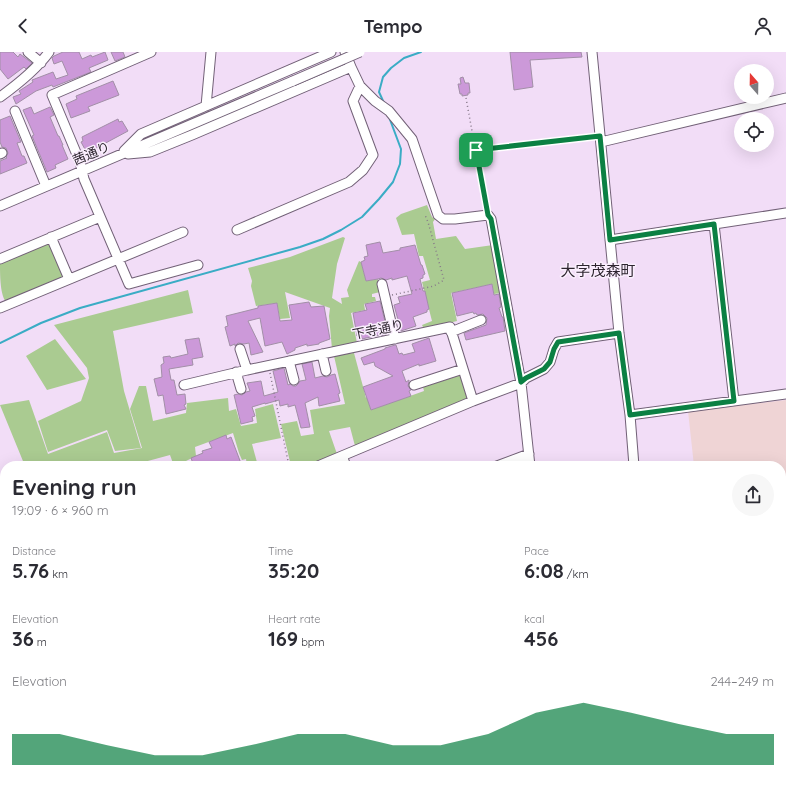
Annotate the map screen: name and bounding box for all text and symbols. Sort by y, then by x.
icon: back [12,15,34,37]
text: Tempo [364,15,422,38]
icon: person [752,15,774,37]
north arrow [734,64,774,104]
map controls [734,64,774,152]
button: locate [734,112,774,152]
pin [459,133,493,167]
street label: 茜通り [70,138,112,168]
icon: arrive [465,139,487,161]
district label: 大字茂森町 [560,261,636,280]
street label: 下寺通り [351,316,405,342]
text: Evening run [12,473,137,501]
button: share [732,474,774,516]
text: 19:09 · 6 × 960 m [12,502,109,518]
text: Distance [12,544,56,558]
text: Time [268,544,293,558]
text: Pace [524,544,549,558]
text: 5.76 [12,558,49,583]
text: 35:20 [268,558,319,583]
text: 6:08 [524,558,564,583]
text: km [49,567,68,581]
text: /km [564,567,588,581]
text: Elevation [12,612,58,626]
text: Heart rate [268,612,320,626]
text: kcal [524,612,545,626]
text: 36 [12,626,34,651]
text: 169 [268,626,298,651]
text: 456 [524,626,558,651]
text: m [34,635,47,649]
text: bpm [298,635,325,649]
text: Elevation [12,673,67,689]
text: 244–249 m [710,673,774,689]

